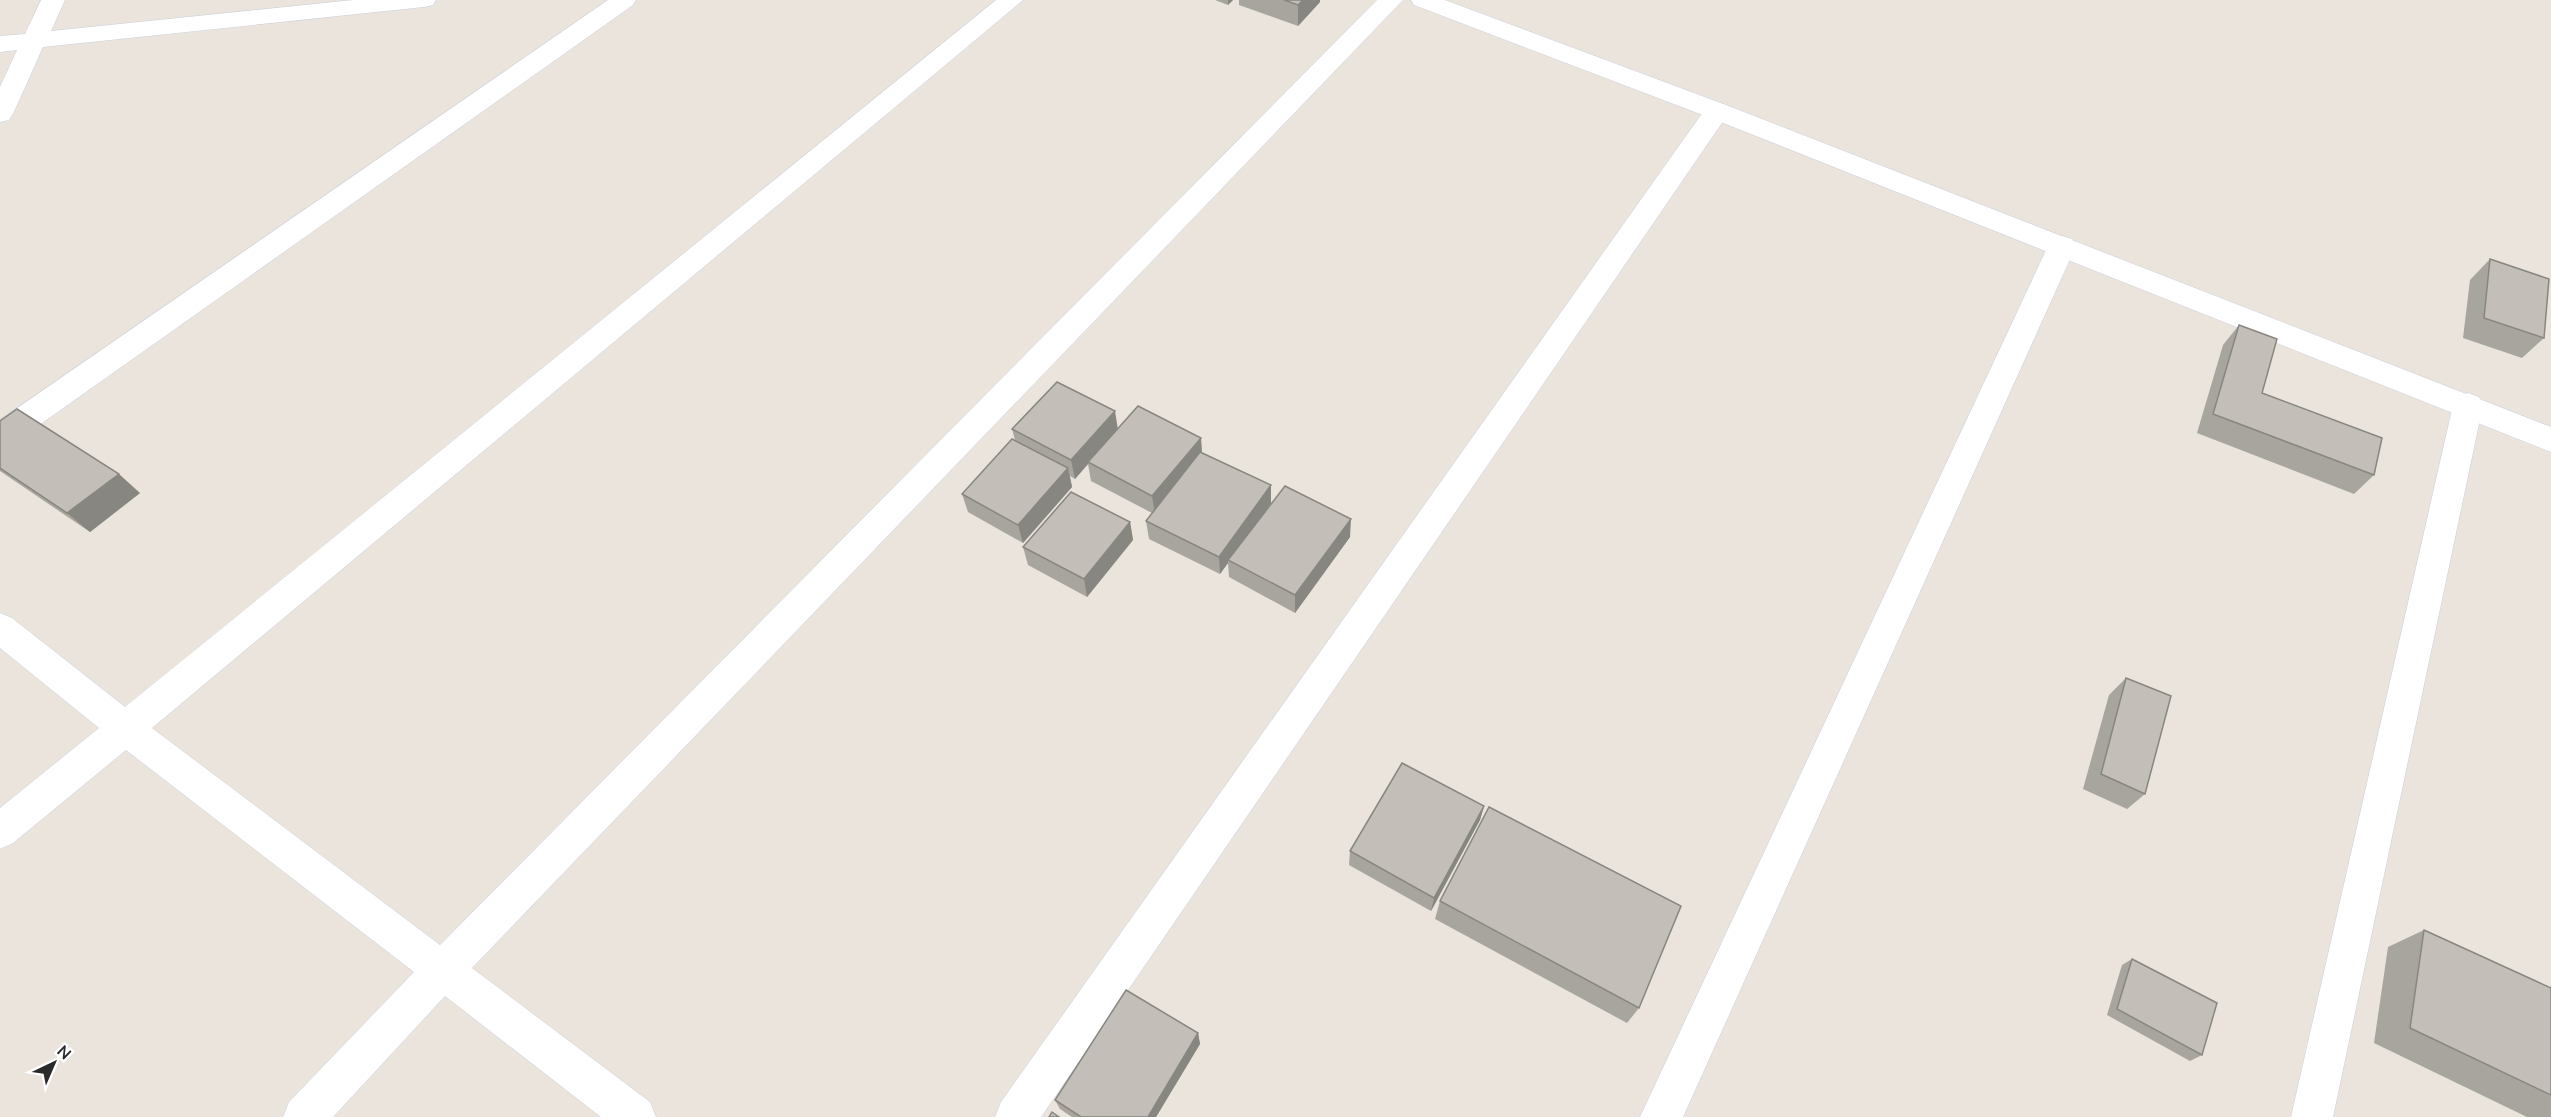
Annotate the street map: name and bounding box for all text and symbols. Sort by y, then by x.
north arrow [24,1033,84,1093]
text: N [52,1041,76,1065]

